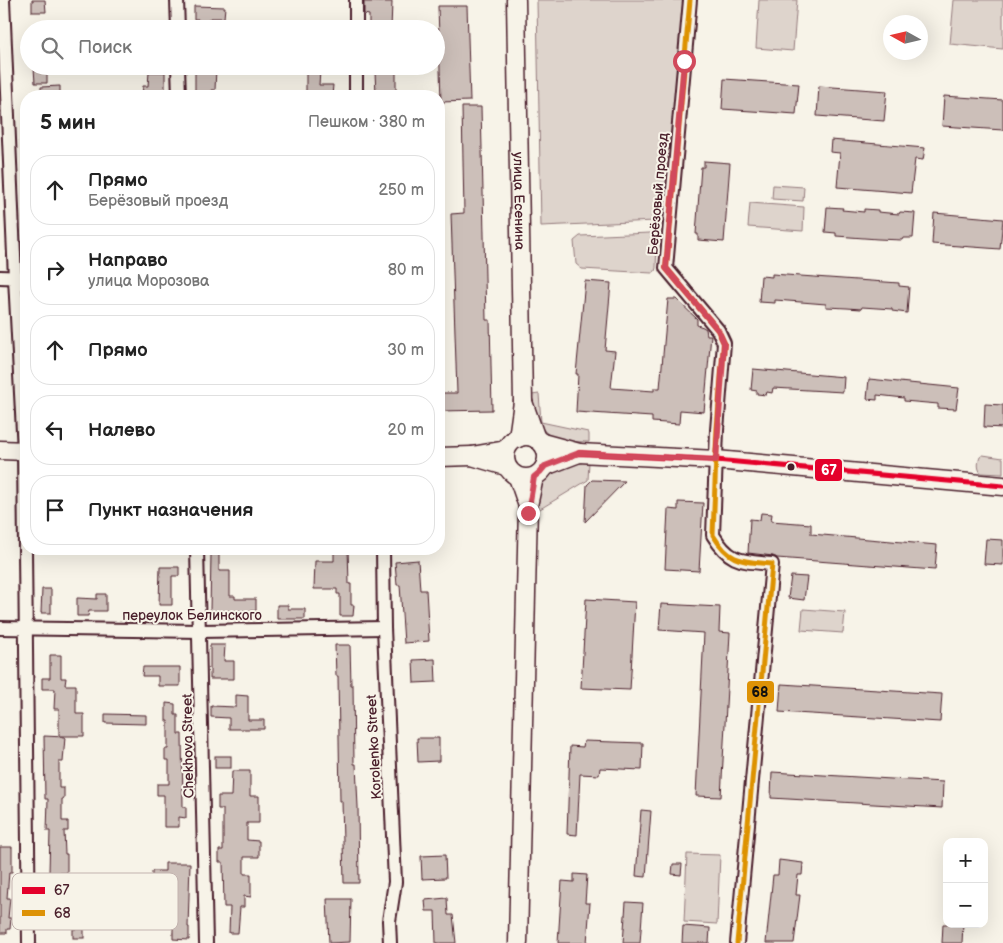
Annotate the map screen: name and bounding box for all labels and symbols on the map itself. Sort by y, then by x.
north arrow [883,15,928,60]
route start [673,50,696,73]
street label: Берёзовый проезд [644,132,672,256]
street label: улица Есенина [510,152,529,251]
line badge: 67 [814,458,843,482]
unlabelled marker [786,462,796,472]
text: 67 [821,462,837,479]
route end [517,502,540,525]
street label: переулок Белинского [122,607,262,624]
line badge: 68 [746,680,775,704]
text: 68 [752,684,768,701]
street label: Chekhova Street [179,693,197,799]
street label: Korolenko Street [363,693,385,800]
legend [12,873,178,930]
text: 67 [54,882,70,899]
text: 68 [54,905,71,922]

